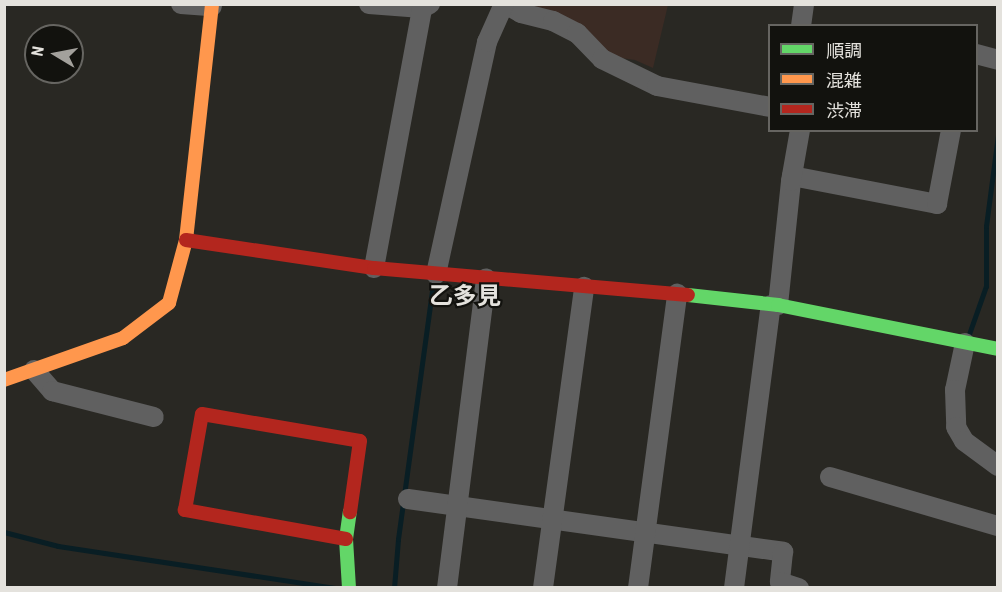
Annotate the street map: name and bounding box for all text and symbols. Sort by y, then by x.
north arrow [24,24,84,84]
legend [768,24,978,132]
text: 順調 [826,40,862,61]
text: N [28,45,48,58]
text: 混雑 [826,70,862,91]
text: 渋滞 [826,100,862,121]
district label: 乙多見 [429,283,501,311]

